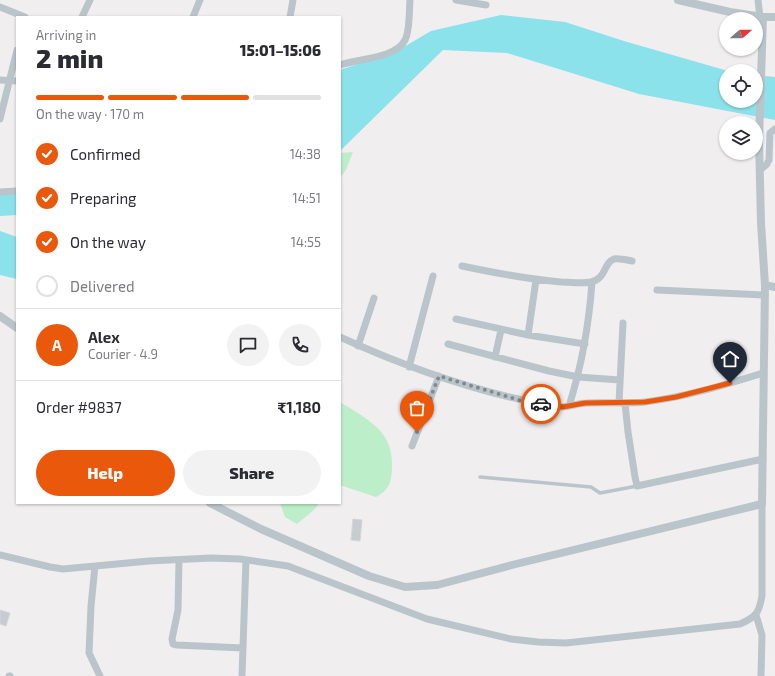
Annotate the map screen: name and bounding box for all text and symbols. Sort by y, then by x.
north arrow [719,12,763,56]
map controls [719,12,763,160]
text: Arriving in [36,27,96,43]
text: 15:01–15:06 [240,41,321,59]
text: 2 min [36,42,103,73]
button: locate [719,64,763,108]
text: On the way · 170 m [36,106,144,122]
button: layers [719,116,763,160]
icon: check [36,143,58,165]
text: Confirmed [70,145,141,163]
text: 14:38 [290,146,321,162]
icon: check [36,187,58,209]
text: Preparing [70,189,136,207]
text: 14:51 [293,190,321,206]
icon: check [36,231,58,253]
text: On the way [70,233,146,251]
text: 14:55 [291,234,321,250]
text: Delivered [70,277,135,295]
button: chat [227,324,269,366]
button: phone [279,324,321,366]
text: Alex [88,328,120,346]
text: A [52,336,62,354]
pin [713,342,747,383]
text: Courier · 4.9 [88,346,158,362]
icon: home [719,348,741,370]
courier [521,384,561,424]
pin [400,391,434,432]
icon: car [530,393,552,415]
icon: bag [406,397,428,419]
text: Order #9837 [36,398,122,416]
text: ₹1,180 [277,398,321,416]
button: Help [36,450,175,496]
button: Share [183,450,321,496]

